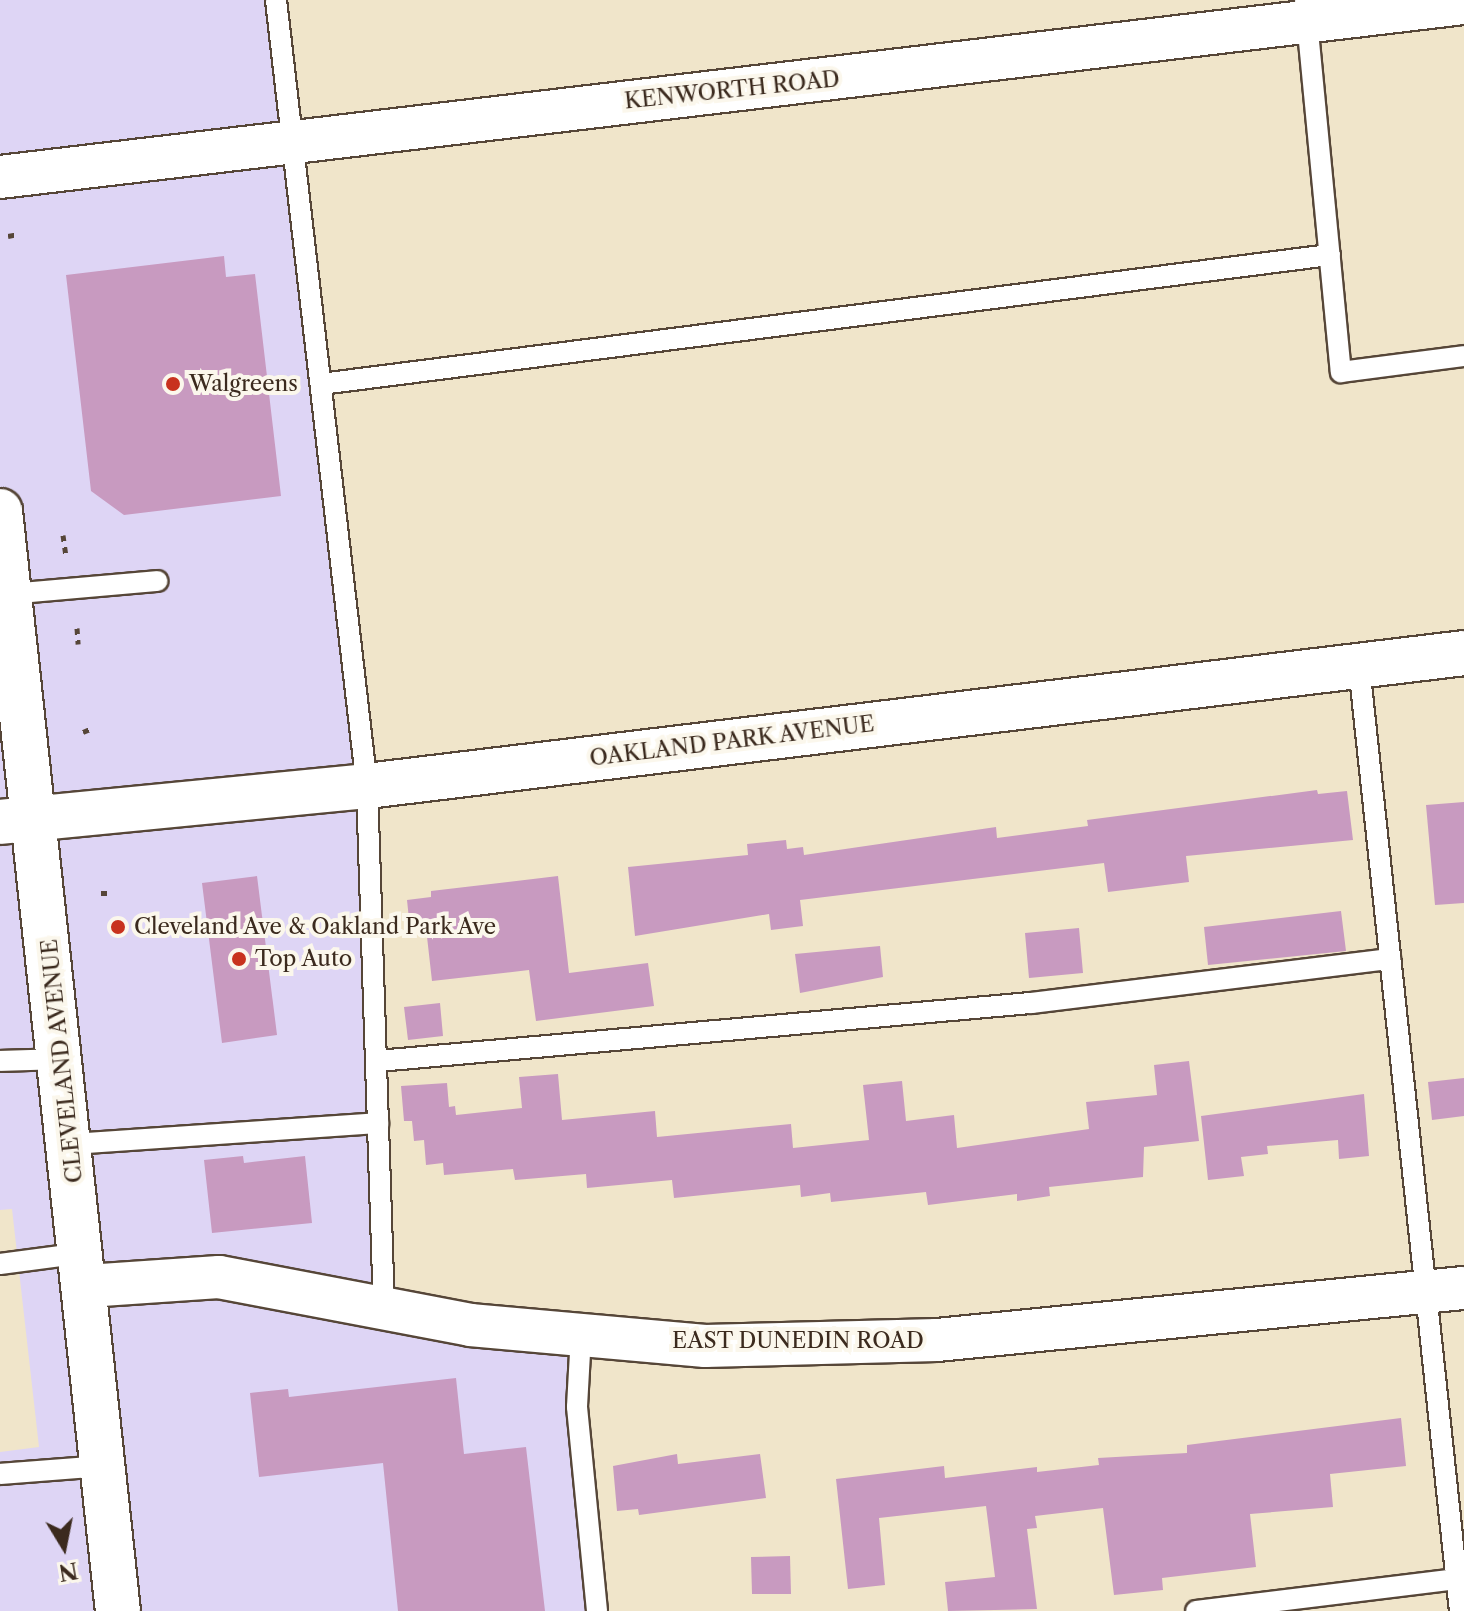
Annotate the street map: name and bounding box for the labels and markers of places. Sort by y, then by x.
place label: Walgreens [189,371,298,397]
marker: Walgreens [164,375,182,393]
place label: Cleveland Ave & Oakland Park Ave [134,914,498,940]
marker: Cleveland Ave & Oakland Park Ave [109,918,127,936]
place label: Top Auto [255,946,353,972]
marker: Top Auto [230,950,248,968]

